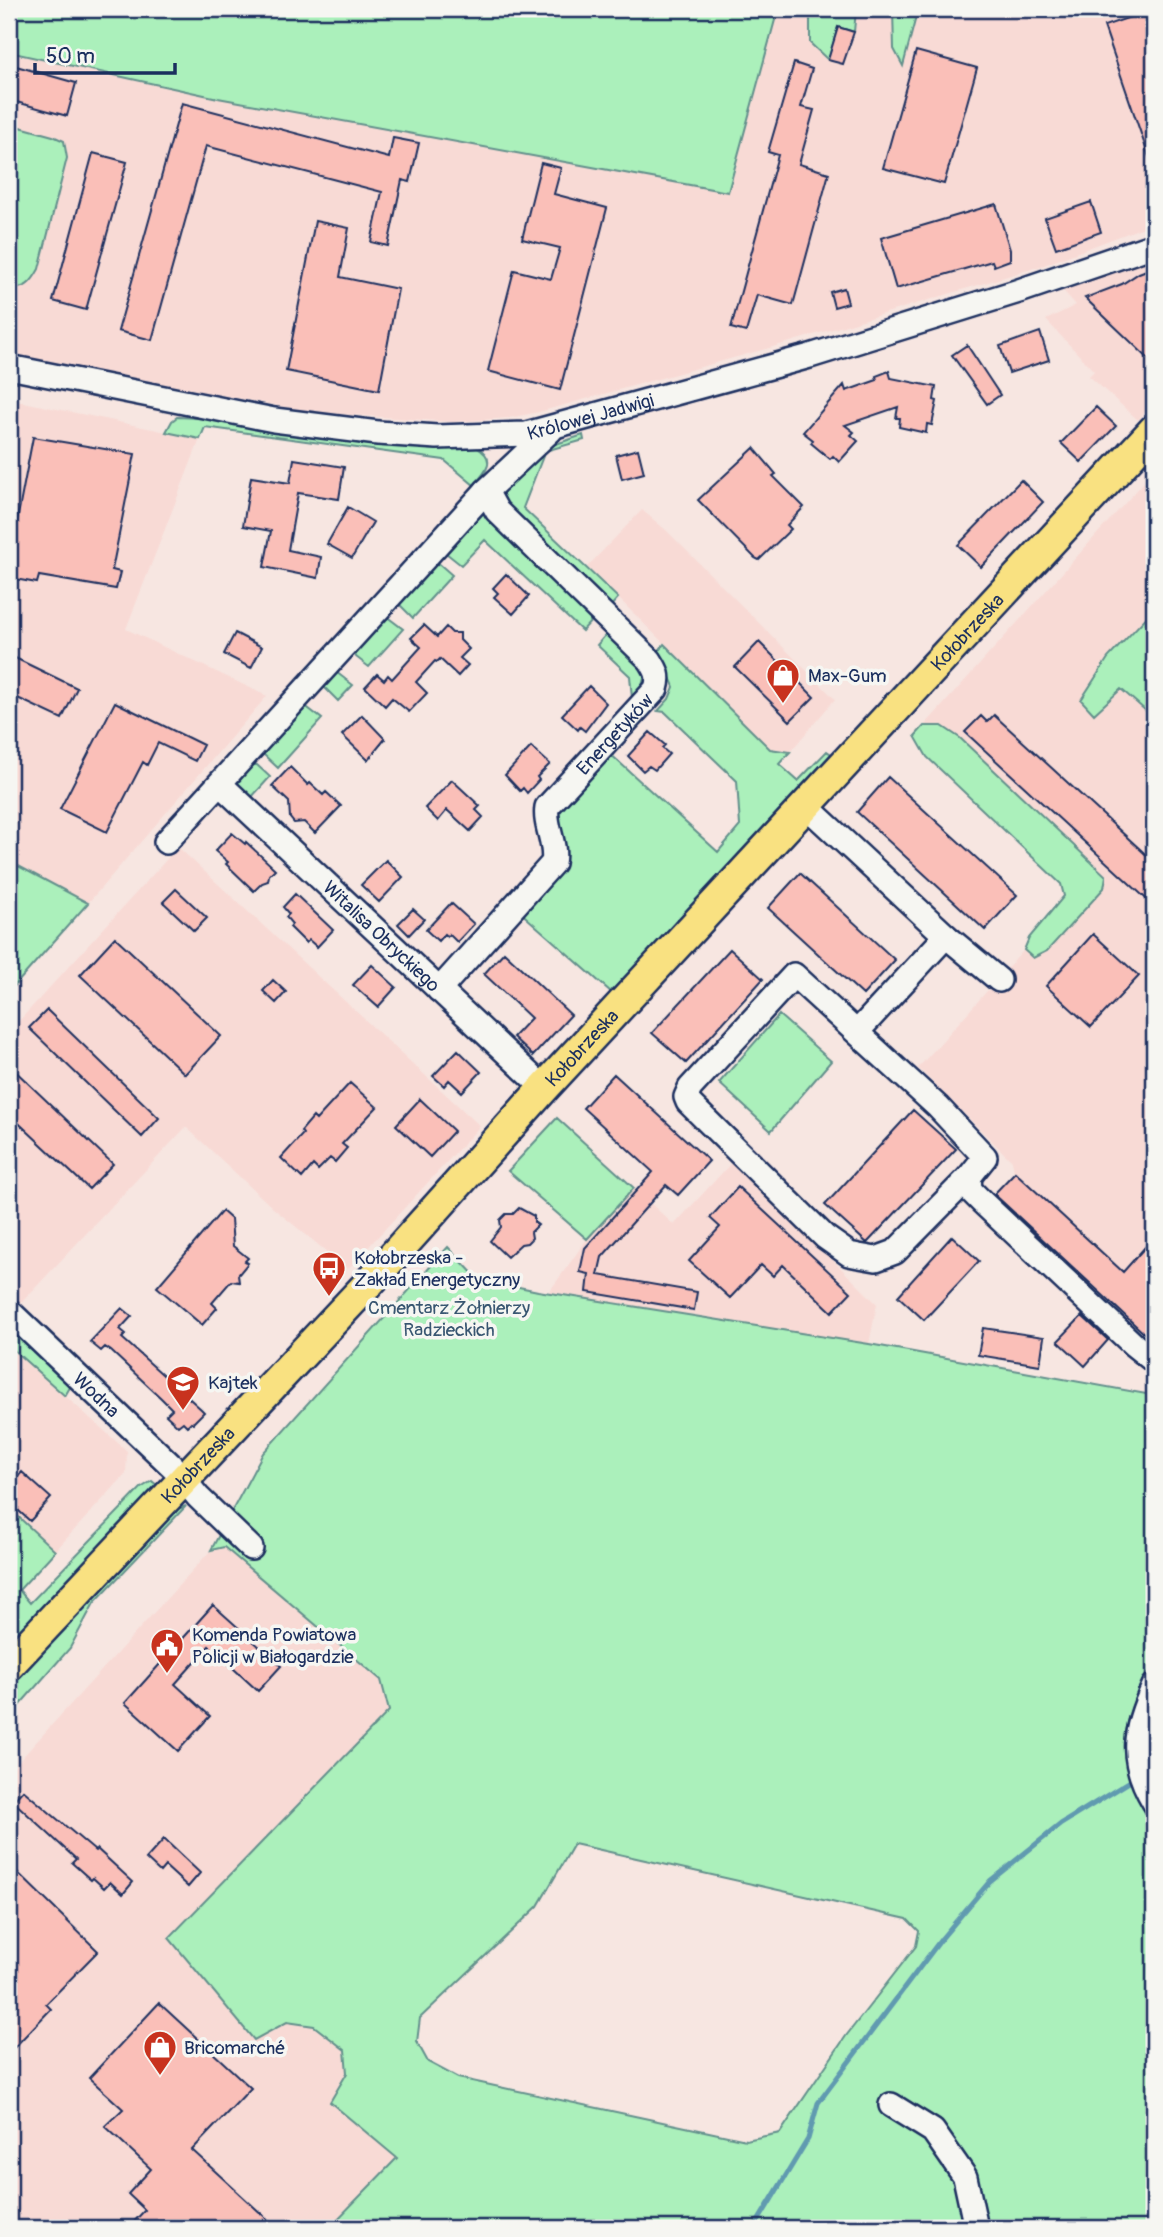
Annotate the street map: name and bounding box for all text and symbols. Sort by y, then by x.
scale bar [35,32,175,76]
text: 50 m [46,43,95,70]
street label: Królowej Jadwigi [525,388,657,446]
street label: Kołobrzeska [926,589,1010,676]
shop icon: Max-Gum [764,656,802,705]
place label: Max-Gum [808,664,887,688]
street label: Energetyków [572,689,659,780]
street label: Witalisa Obryckiego [318,876,445,997]
street label: Kołobrzeska [540,1004,624,1092]
place label: Kołobrzeska - Zakład Energetyczny [354,1246,520,1292]
bus stop icon: Kołobrzeska - Zakład Energetyczny [310,1249,348,1298]
park label: Cmentarz Żołnierzy Radzieckich [368,1296,530,1342]
school or university icon: Kajtek [164,1363,202,1412]
street label: Wodna [68,1367,124,1423]
place label: Kajtek [208,1371,258,1395]
street label: Kołobrzeska [156,1422,241,1509]
place label: Komenda Powiatowa Policji w Białogardzie [192,1623,356,1669]
public building icon: Komenda Powiatowa Policji w Białogardzie [148,1626,186,1675]
shop icon: Bricomarché [141,2028,179,2077]
place label: Bricomarché [184,2036,285,2060]

